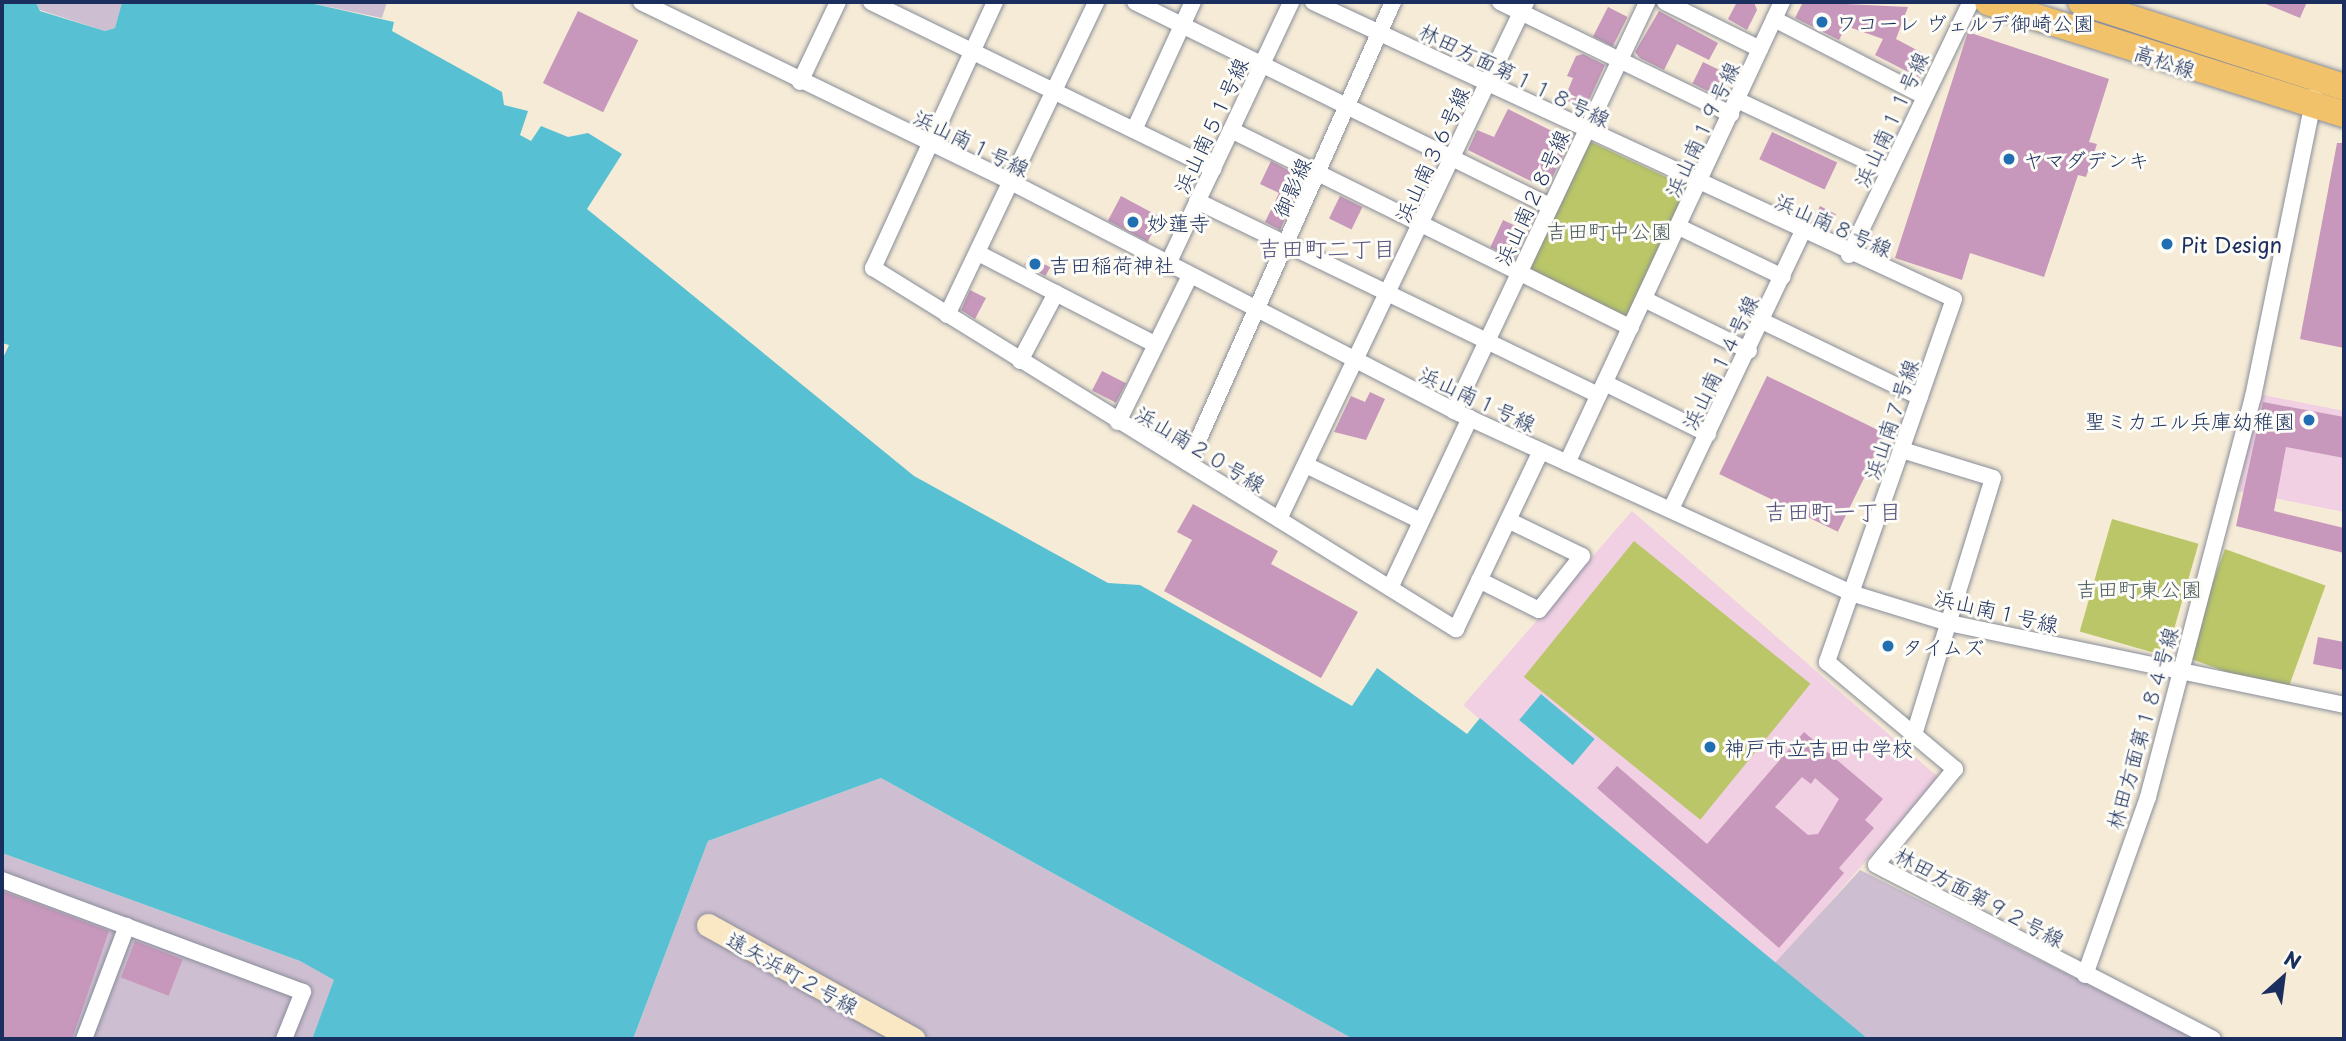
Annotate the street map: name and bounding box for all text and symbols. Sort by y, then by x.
place label: ワコーレ ヴェルデ御崎公園 [1836,9,2095,35]
marker: ワコーレ ヴェルデ御崎公園 [1814,14,1830,30]
street label: 林田方面第１１８号線 [1415,17,1615,131]
street label: 高松線 [2131,38,2199,82]
street label: 浜山南１１号線 [1848,47,1932,191]
street label: 浜山南５１号線 [1168,53,1252,197]
street label: 浜山南１９号線 [1659,57,1743,201]
street label: 浜山南３６号線 [1389,82,1473,226]
street label: 浜山南１号線 [910,103,1034,181]
street label: 浜山南２８号線 [1489,125,1573,269]
place label: ヤマダデンキ [2023,146,2149,172]
marker: ヤマダデンキ [2001,151,2017,167]
street label: 御影線 [1267,153,1315,221]
street label: 浜山南８号線 [1771,187,1897,261]
place label: 妙蓮寺 [1147,209,1210,235]
marker: 妙蓮寺 [1125,214,1141,230]
park label: 吉田町中公園 [1546,217,1672,243]
place label: Pit Design [2181,231,2284,257]
district label: 吉田町二丁目 [1258,234,1396,262]
marker: Pit Design [2159,236,2175,252]
place label: 吉田稲荷神社 [1049,251,1175,277]
marker: 吉田稲荷神社 [1027,256,1043,272]
street label: 浜山南１４号線 [1675,290,1763,434]
street label: 浜山南７号線 [1858,355,1922,483]
street label: 浜山南１号線 [1416,360,1540,436]
street label: 浜山南２０号線 [1132,399,1270,497]
place label: 聖ミカエル兵庫幼稚園 [2085,407,2295,433]
marker: 聖ミカエル兵庫幼稚園 [2301,412,2317,428]
district label: 吉田町一丁目 [1764,497,1902,525]
park label: 吉田町東公園 [2076,575,2202,601]
street label: 浜山南１号線 [1933,584,2061,636]
street label: 林田方面第１８４号線 [2100,624,2182,832]
place label: タイムズ [1902,633,1986,659]
marker: タイムズ [1880,638,1896,654]
place label: 神戸市立吉田中学校 [1724,734,1913,760]
marker: 神戸市立吉田中学校 [1702,739,1718,755]
street label: 林田方面第９２号線 [1891,841,2069,951]
street label: 遠矢浜町２号線 [723,925,863,1019]
north arrow [2248,943,2318,1013]
text: N [2280,944,2306,975]

